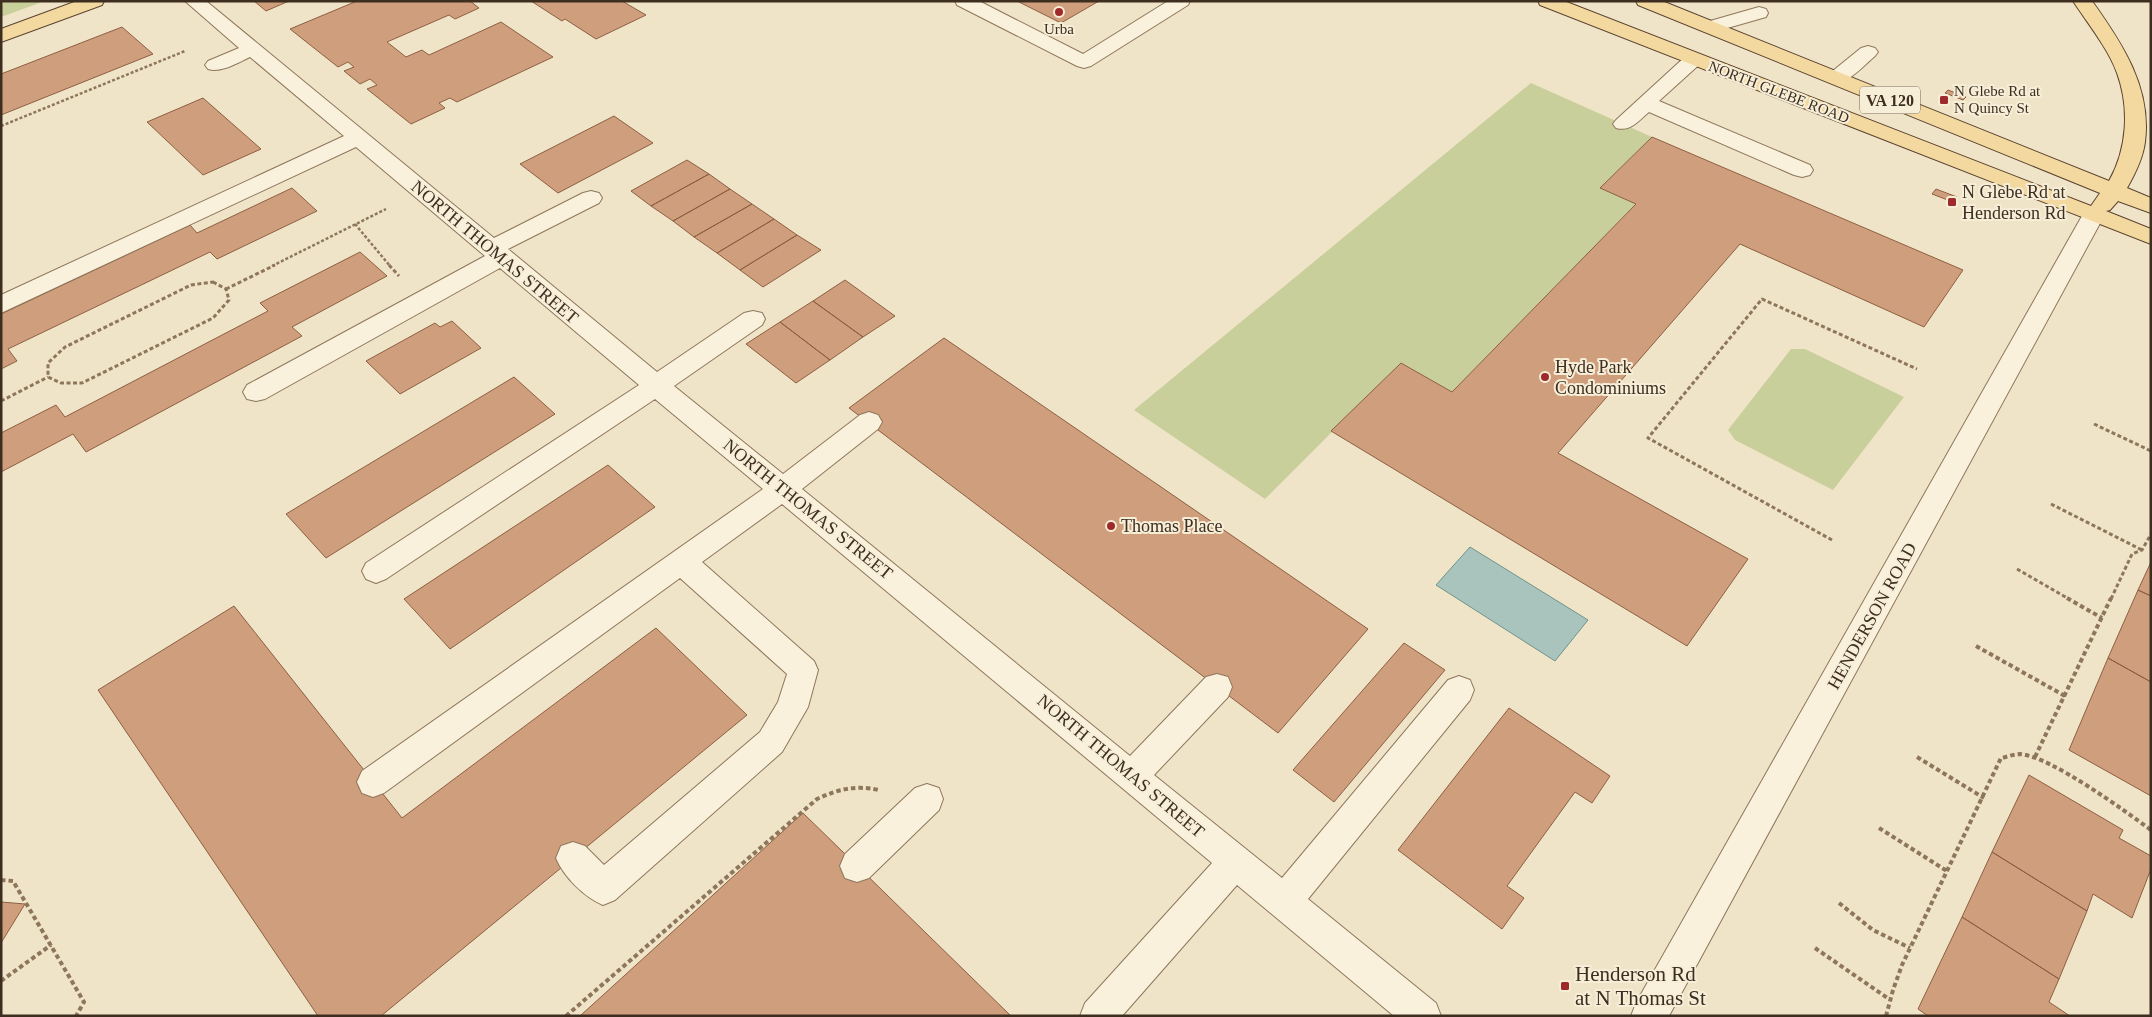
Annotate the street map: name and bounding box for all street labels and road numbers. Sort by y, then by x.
street label: NORTH GLEBE ROAD [1707,58,1852,126]
road number: VA 120 [1860,86,1920,114]
street label: NORTH THOMAS STREET [408,176,582,328]
street label: NORTH THOMAS STREET [719,435,897,583]
street label: HENDERSON ROAD [1823,539,1921,693]
street label: NORTH THOMAS STREET [1034,690,1208,842]

